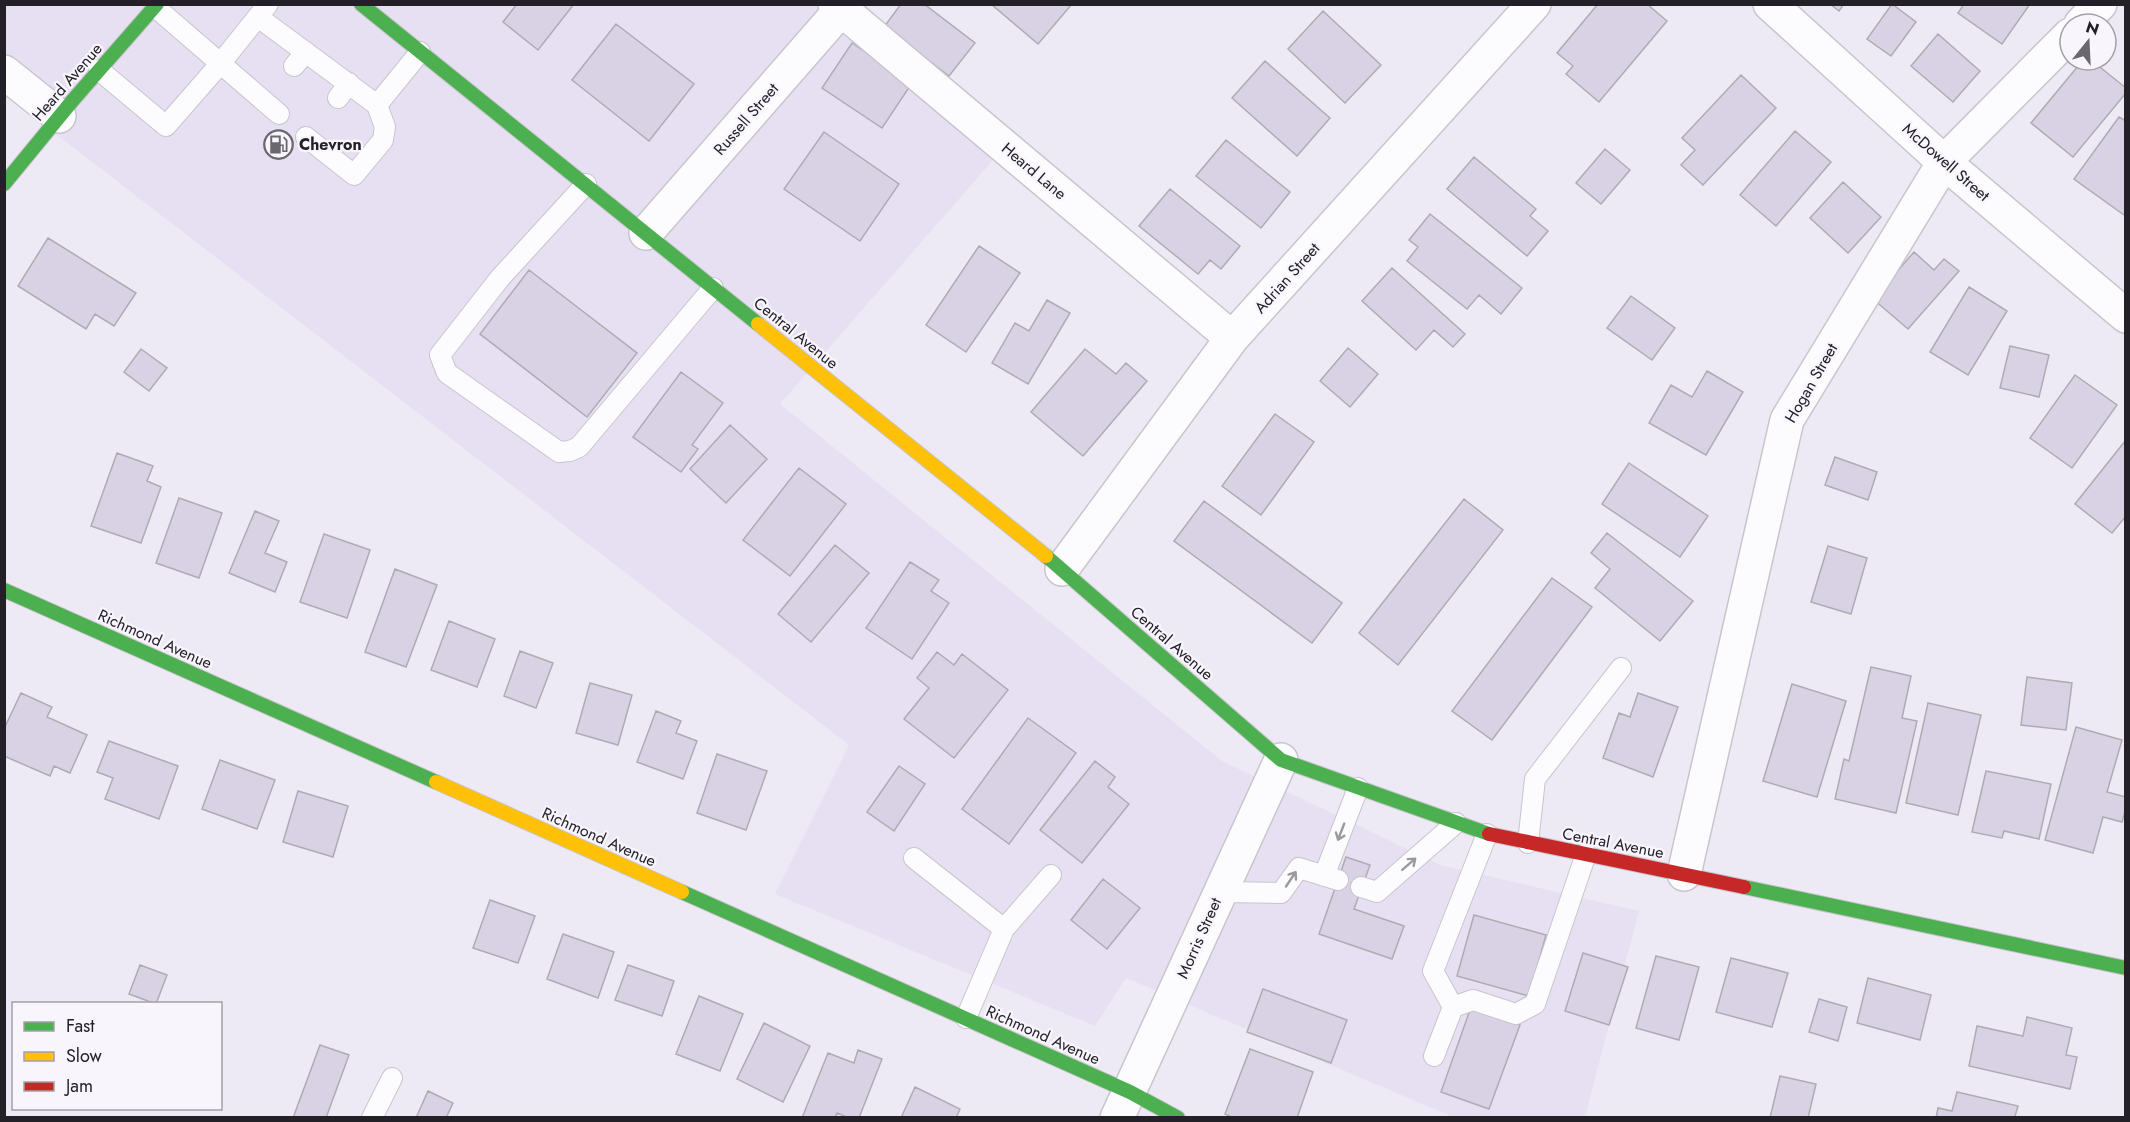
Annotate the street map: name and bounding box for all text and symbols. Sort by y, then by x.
north arrow [2058,12,2118,72]
text: N [2083,15,2102,41]
street label: Heard Avenue [27,38,107,126]
street label: Russell Street [708,78,784,160]
street label: McDowell Street [1897,117,1995,207]
fuel station icon: Chevron [262,128,294,160]
place label: Chevron [299,133,362,156]
street label: Heard Lane [997,137,1071,205]
street label: Adrian Street [1249,237,1325,319]
street label: Central Avenue [749,292,843,374]
street label: Hogan Street [1779,339,1843,427]
street label: Central Avenue [1126,601,1218,685]
street label: Richmond Avenue [94,604,216,674]
street label: Richmond Avenue [538,802,660,872]
one-way arrow [1335,822,1346,841]
street label: Central Avenue [1560,822,1666,864]
one-way arrow [1401,857,1416,871]
one-way arrow [1285,871,1297,887]
street label: Morris Street [1171,894,1227,982]
street label: Richmond Avenue [982,1000,1104,1070]
legend [12,1002,222,1110]
text: Fast [66,1013,95,1039]
text: Slow [66,1043,103,1069]
text: Jam [64,1073,93,1099]

